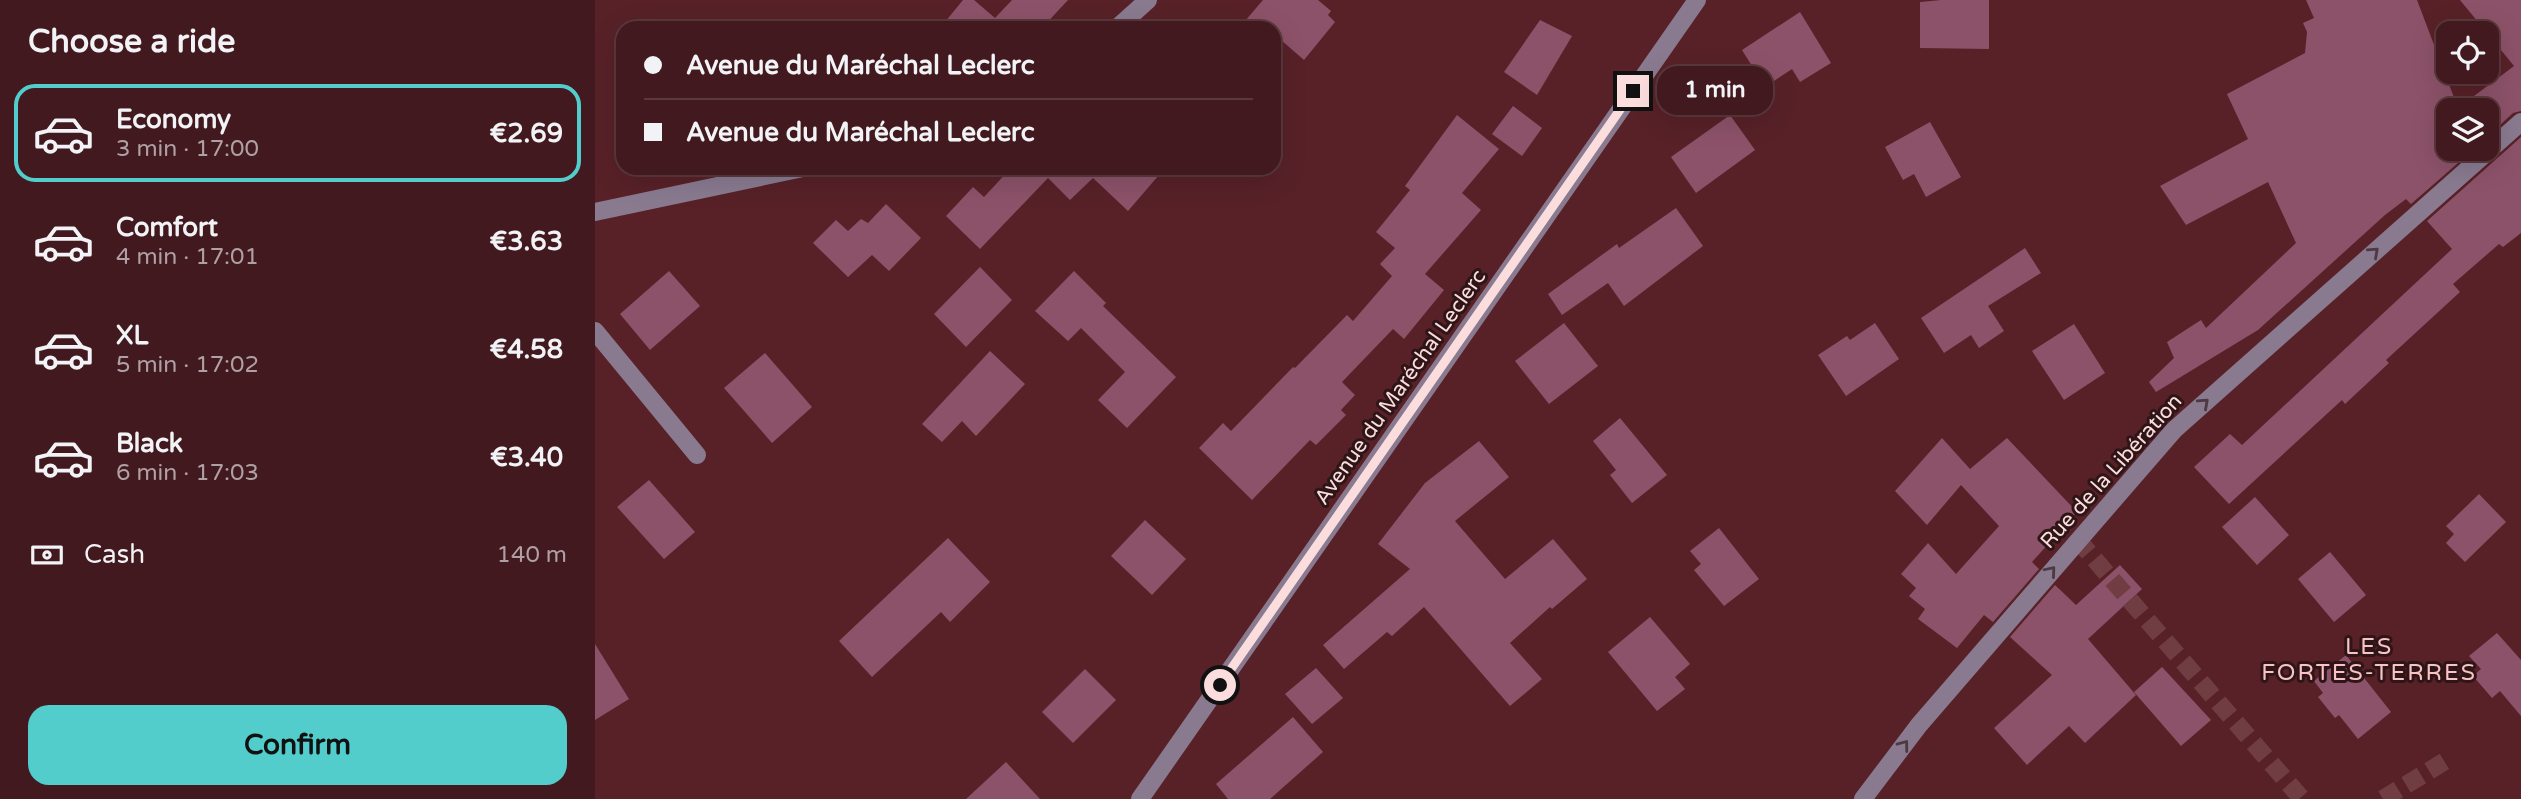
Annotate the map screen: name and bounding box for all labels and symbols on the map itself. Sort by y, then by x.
callout: 1 min [1657,66,1773,116]
route end [1617,75,1649,107]
one-way arrow [2366,248,2379,260]
street label: Avenue du Maréchal Leclerc [1309,265,1491,510]
street label: Rue de la Libération [2035,389,2187,554]
one-way arrow [2196,399,2209,411]
one-way arrow [2043,566,2055,579]
district label: LES FORTES-TERRES [2261,633,2477,687]
route start [1204,669,1236,701]
one-way arrow [1896,740,1908,753]

